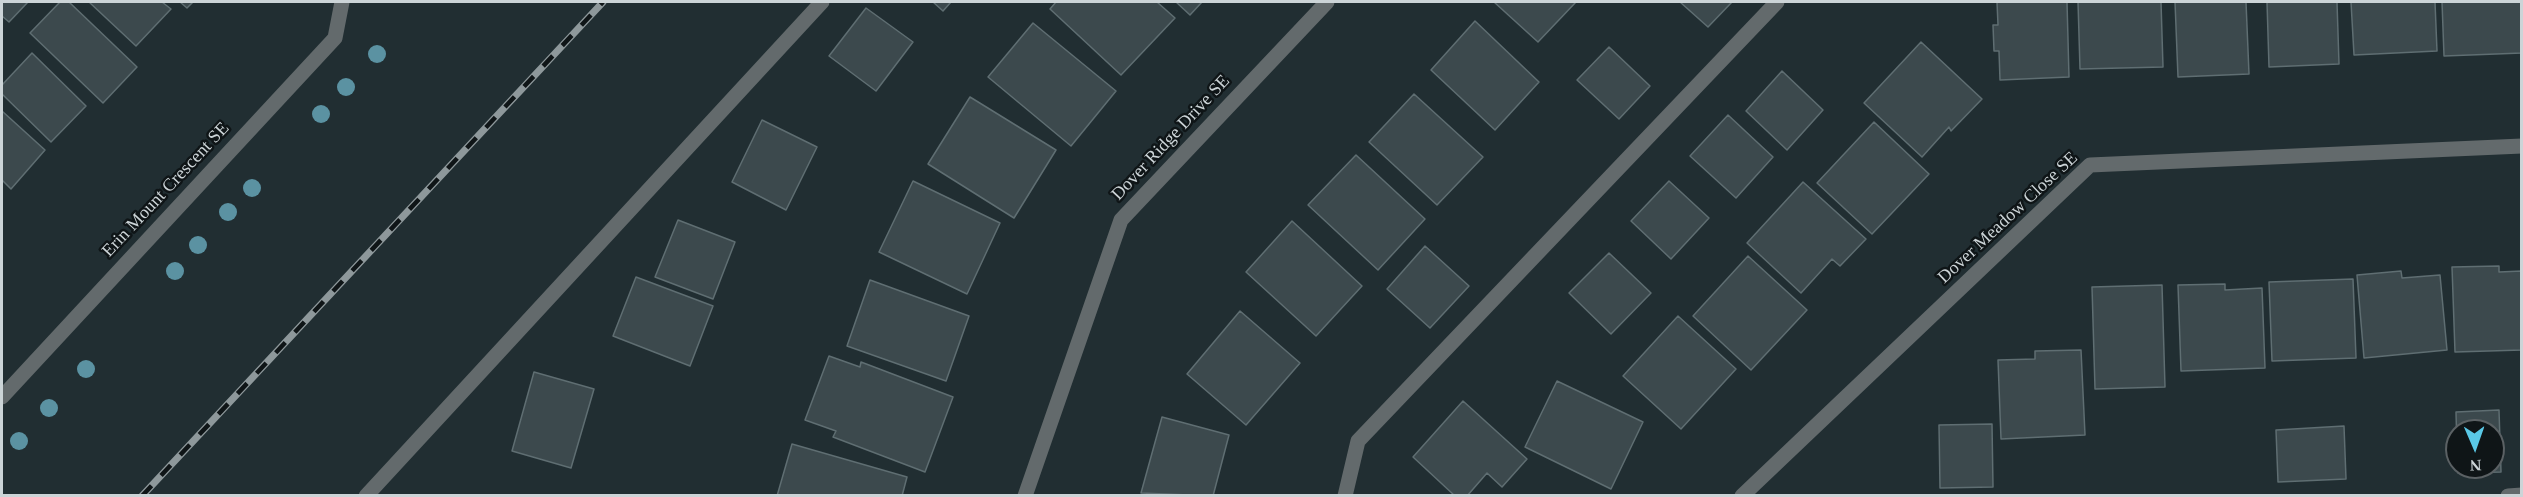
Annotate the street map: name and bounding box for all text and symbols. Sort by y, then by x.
street label: Dover Ridge Drive SE [1107,71,1235,205]
street label: Erin Mount Crescent SE [98,118,234,262]
street label: Dover Meadow Close SE [1934,148,2082,288]
north arrow [2445,419,2505,479]
text: N [2470,457,2482,474]

